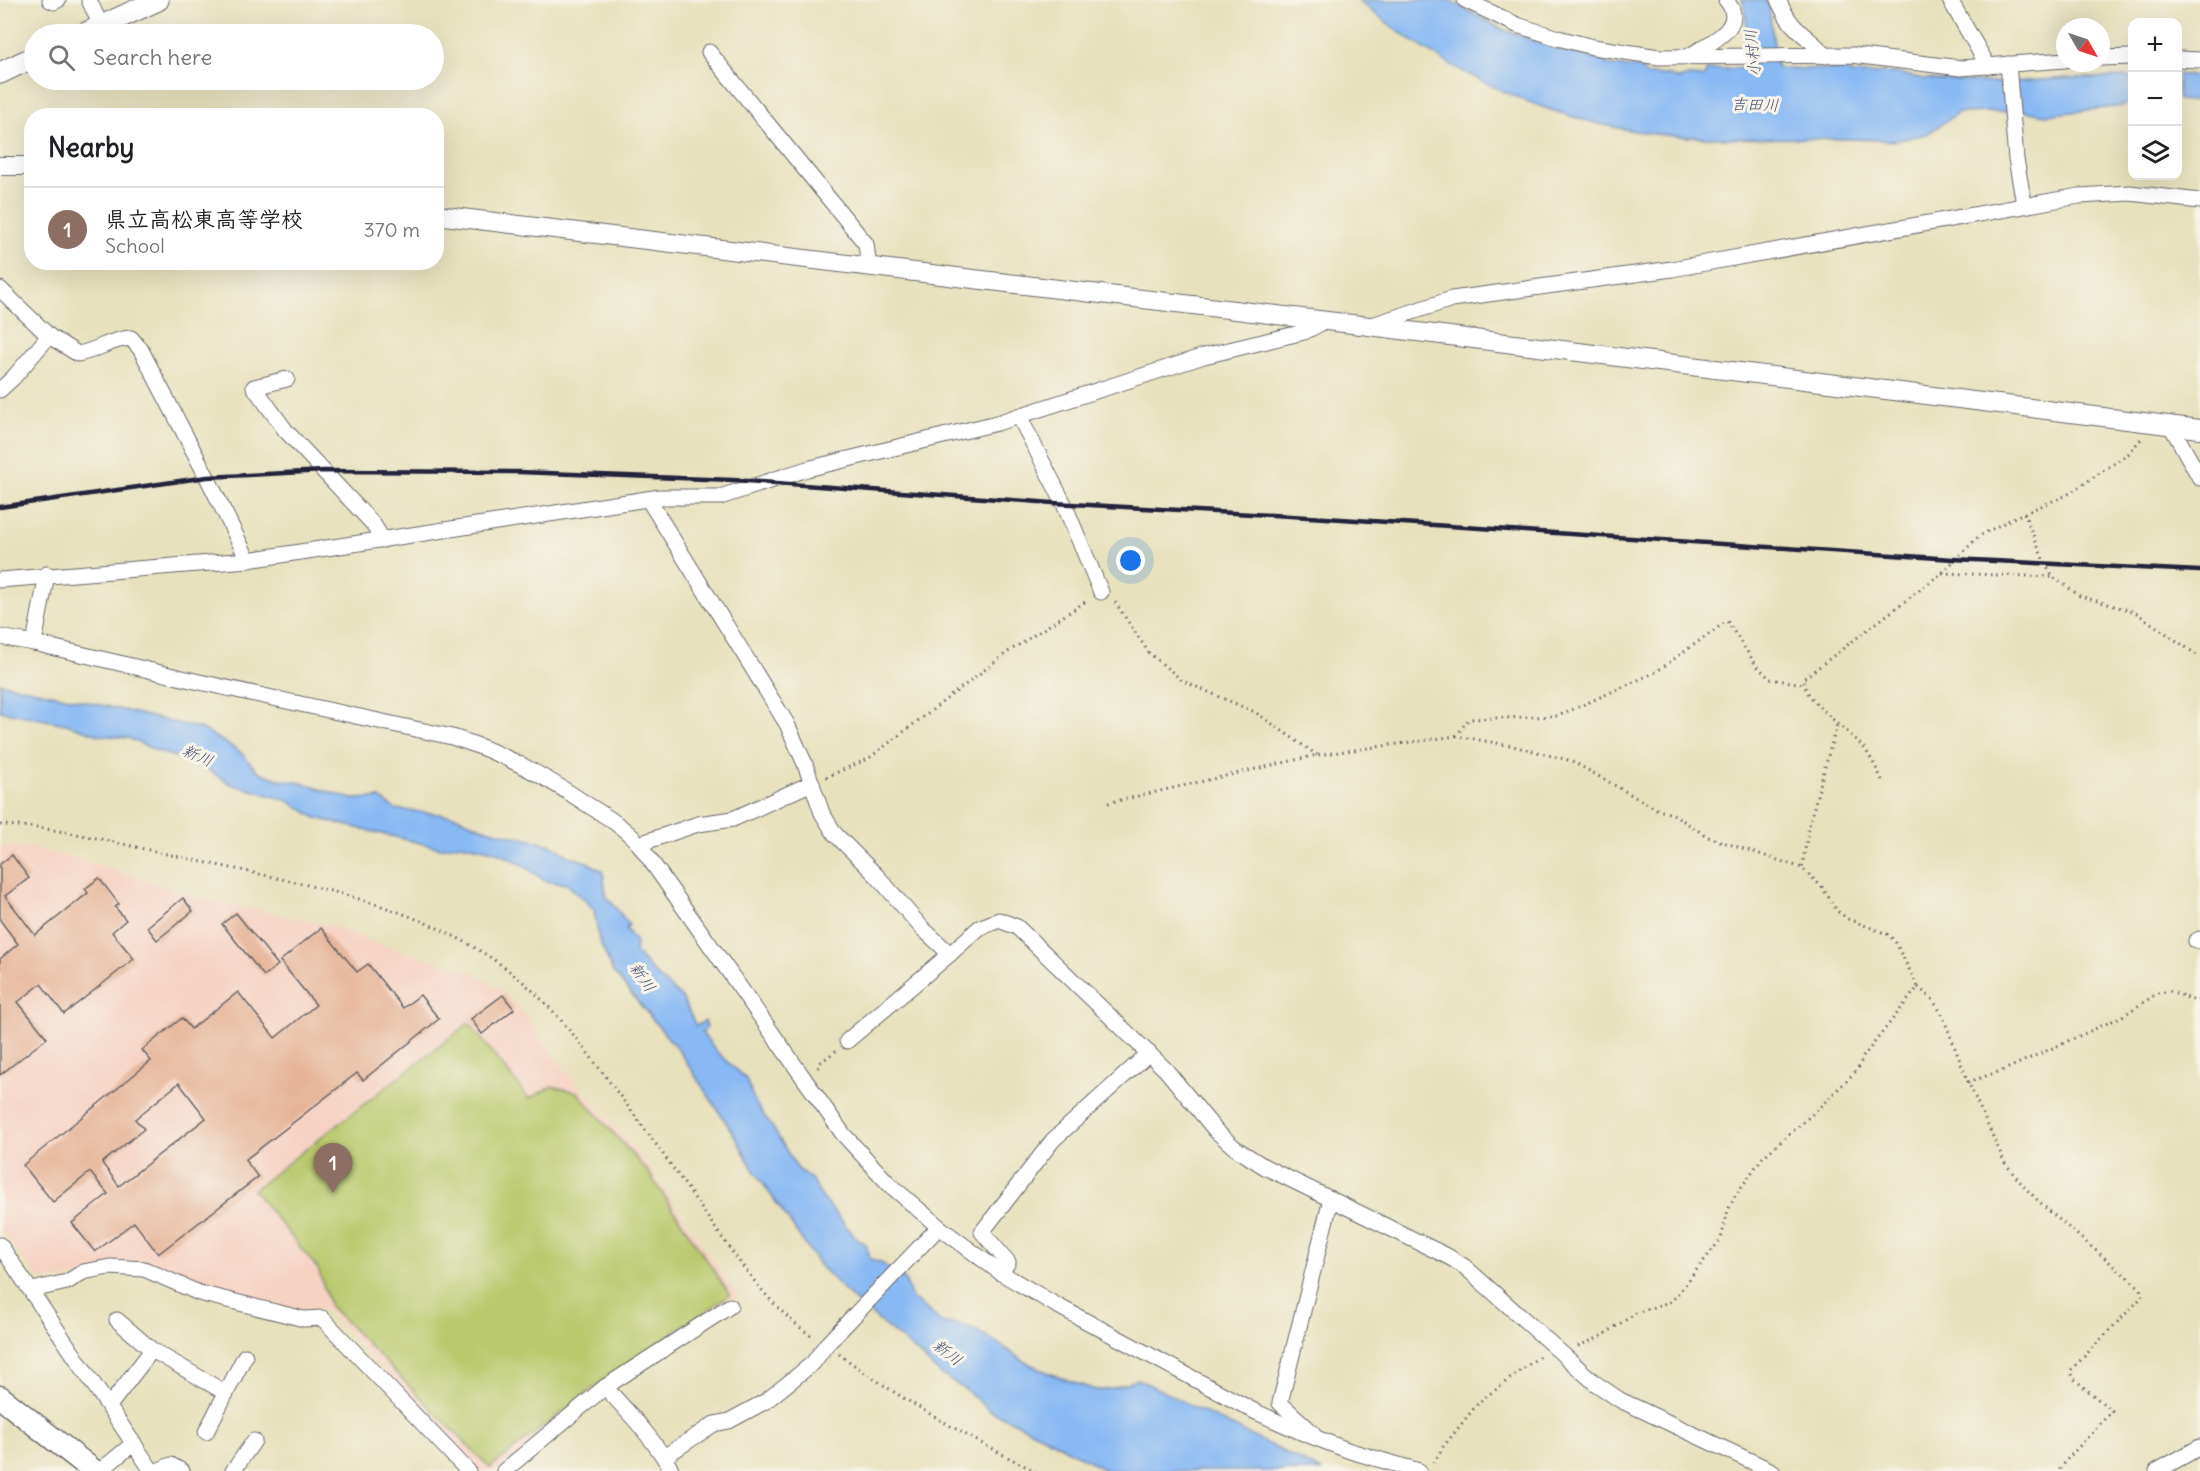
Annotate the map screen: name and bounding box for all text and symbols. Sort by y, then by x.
north arrow [2056,18,2110,72]
map controls [2128,18,2182,180]
button: + [2128,18,2182,72]
search box [24,24,444,90]
water label: 小村川 [1740,28,1764,78]
icon: search [45,41,78,74]
text: Search here [93,43,212,71]
button: − [2128,72,2182,126]
water label: 吉田川 [1731,93,1779,115]
button: layers [2128,126,2182,180]
text: Nearby [48,131,134,164]
text: 県立高松東高等学校 [105,205,303,233]
text: 1 [64,217,71,242]
text: 370 m [363,217,420,242]
text: School [105,233,165,258]
your location [1116,546,1145,575]
water label: 新川 [179,739,217,771]
water label: 新川 [626,958,660,996]
pin: 1 [314,1144,352,1193]
water label: 新川 [929,1334,967,1370]

